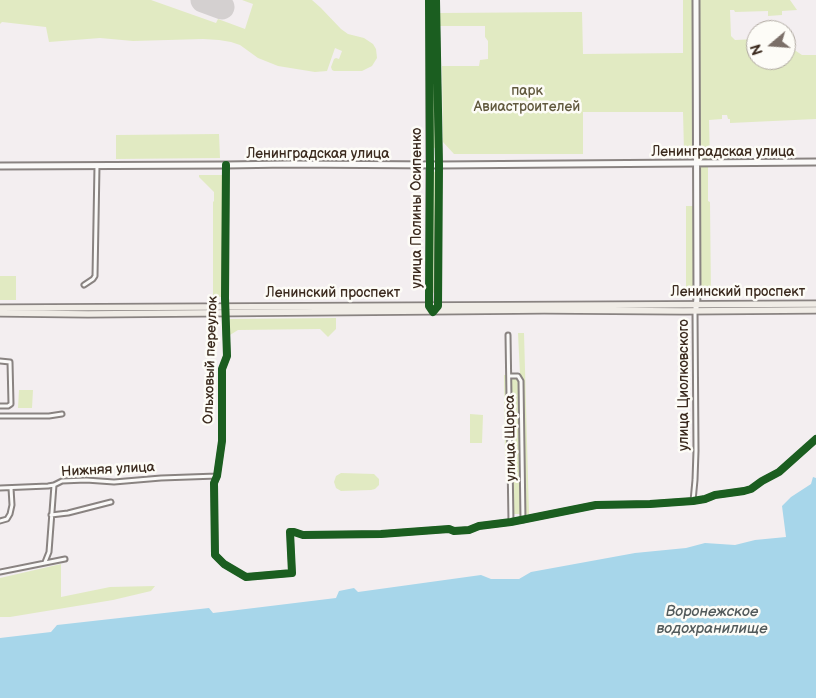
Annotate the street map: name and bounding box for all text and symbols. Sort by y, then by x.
north arrow [746,20,796,70]
text: N [748,42,767,57]
park label: парк Авиастроителей [474,83,580,115]
street label: улица Полины Осипенко [409,128,425,288]
street label: Ленинградская улица [651,144,795,160]
street label: Ленинградская улица [246,146,390,162]
street label: Ленинский проспект [671,284,805,300]
street label: Ленинский проспект [266,285,400,301]
street label: Ольховый переулок [200,296,222,424]
street label: улица Циолковского [676,319,692,451]
street label: улица Щорса [502,395,520,481]
street label: Нижняя улица [61,459,155,481]
water label: Воронежское водохранилище [656,603,768,638]

